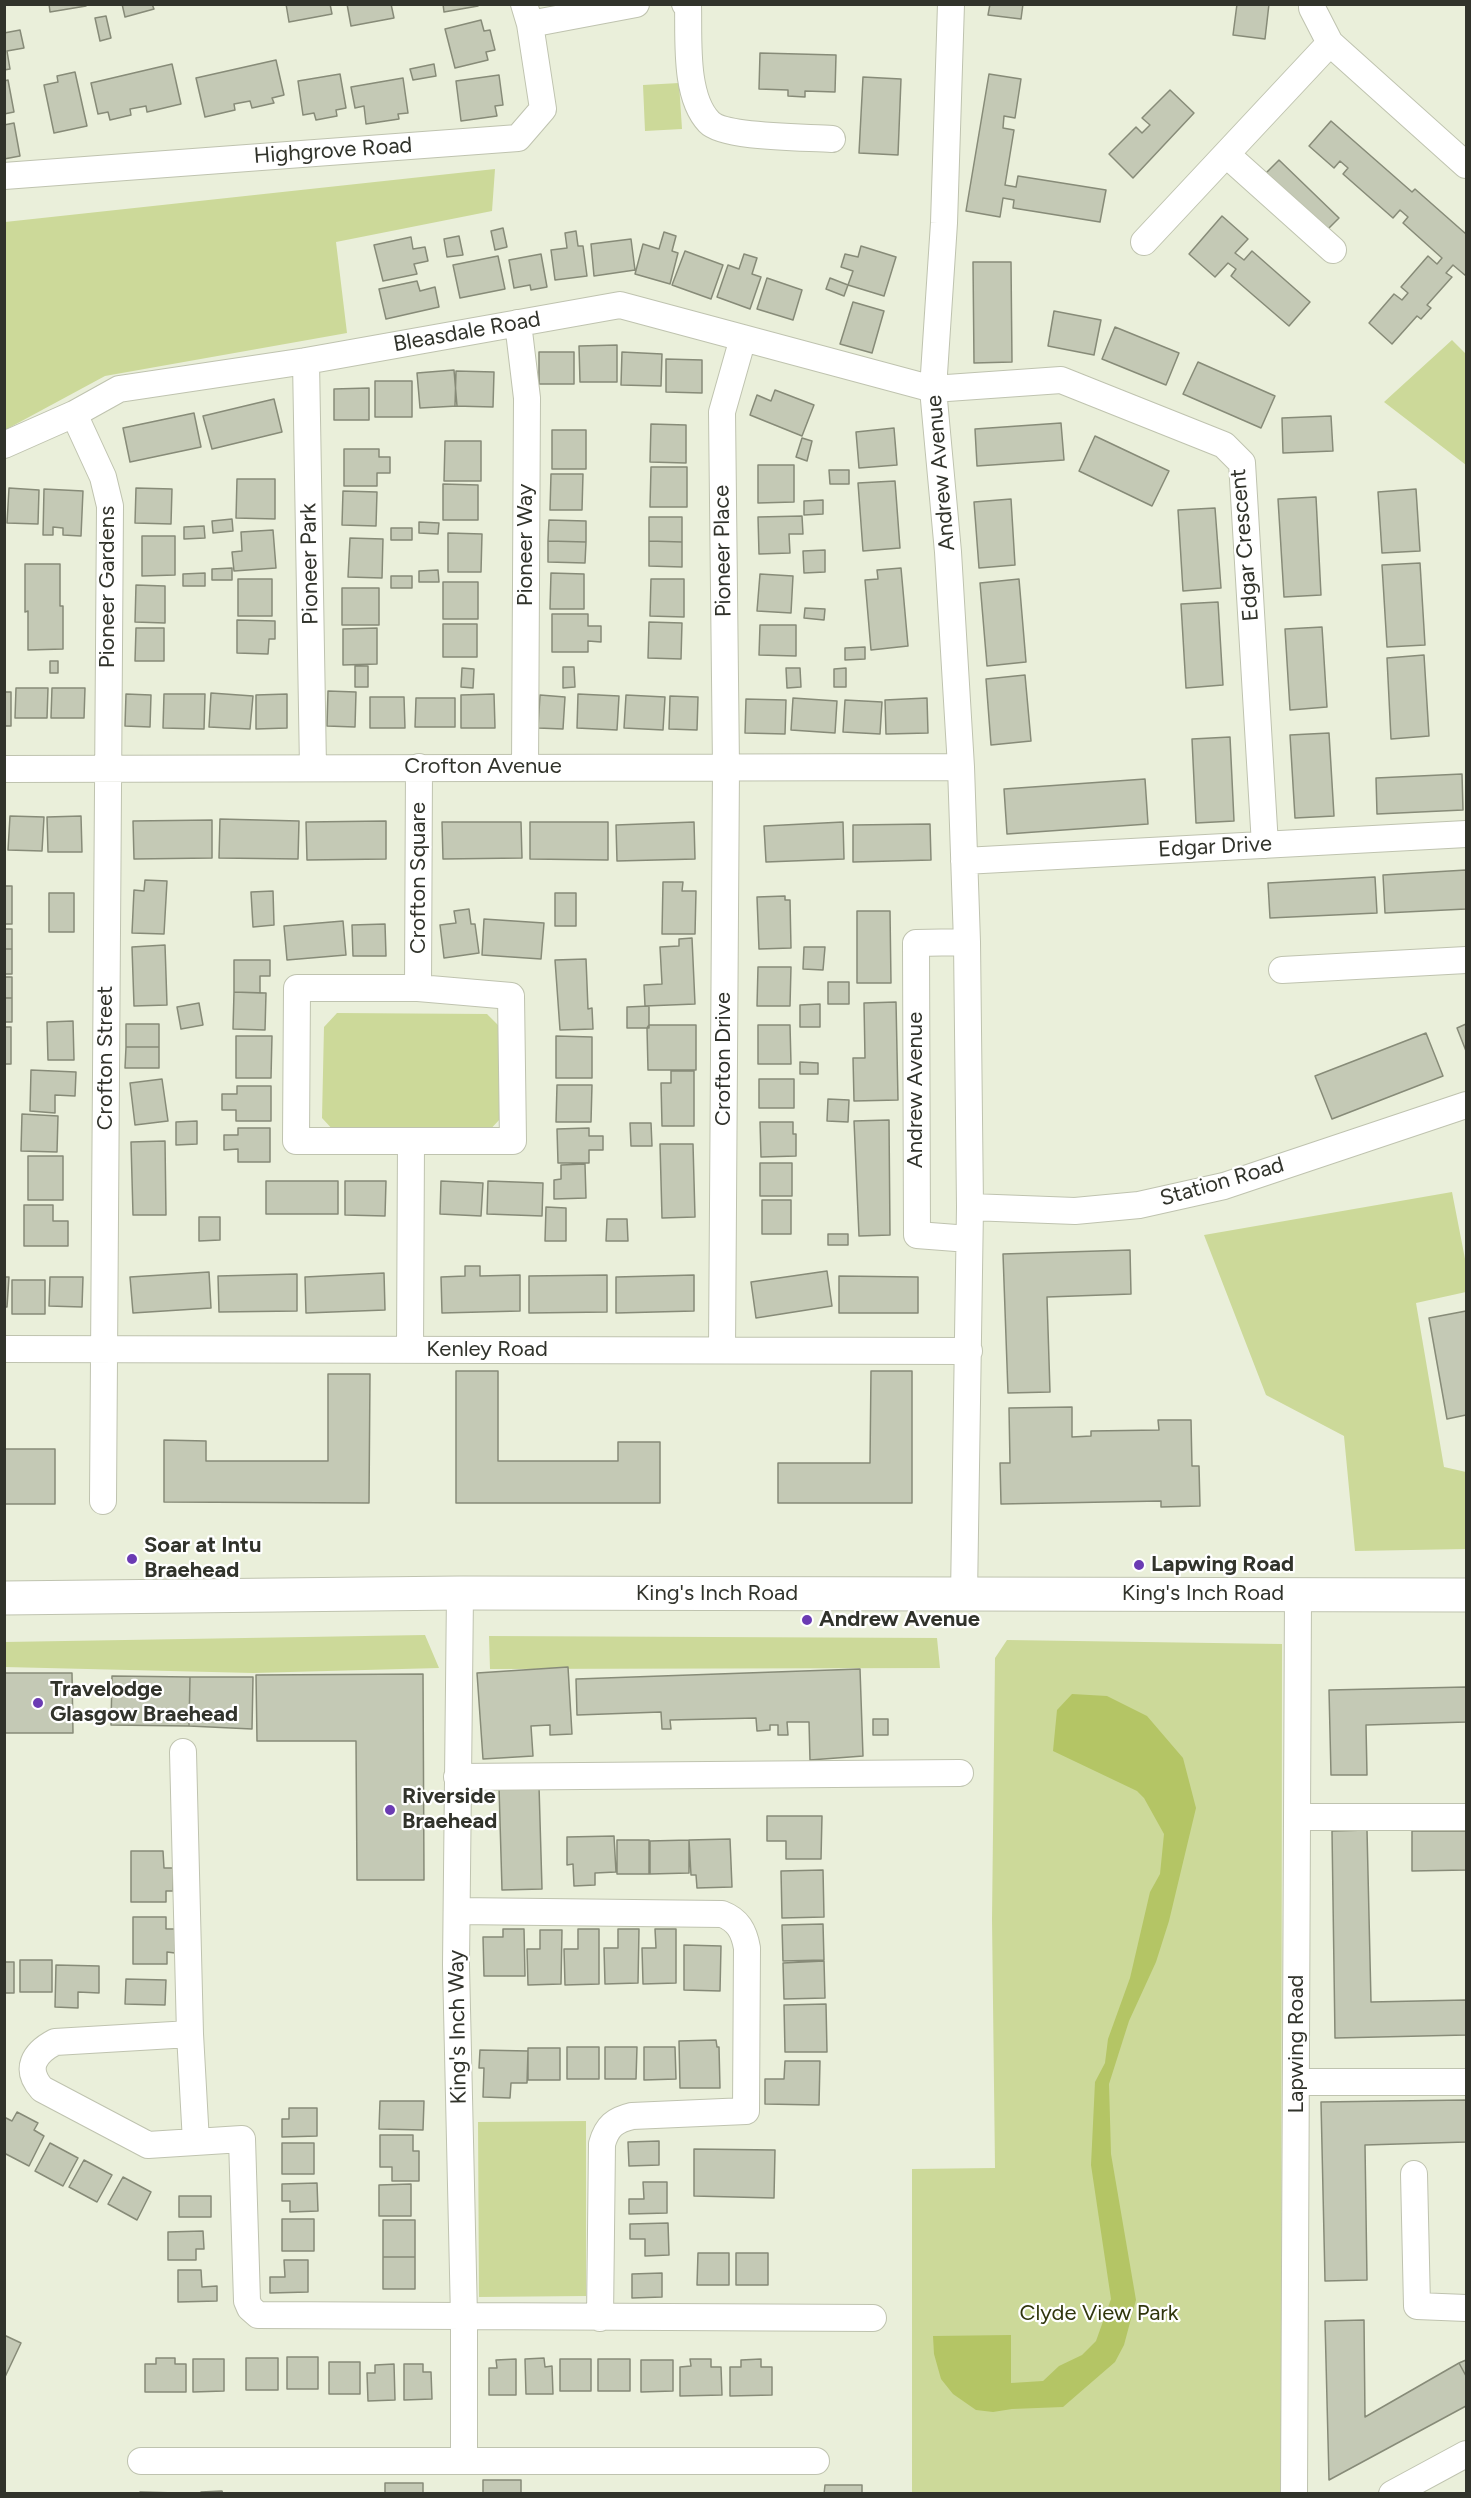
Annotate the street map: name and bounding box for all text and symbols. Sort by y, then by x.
street label: Highgrove Road [253,132,413,170]
street label: Bleasdale Road [391,306,543,358]
street label: Andrew Avenue [921,394,961,552]
street label: Edgar Crescent [1225,468,1265,622]
street label: Pioneer Way [513,484,539,606]
street label: Pioneer Place [709,485,737,617]
street label: Pioneer Park [296,503,324,625]
street label: Pioneer Gardens [95,506,121,668]
street label: Crofton Avenue [404,754,562,780]
street label: Crofton Square [406,802,432,954]
street label: Edgar Drive [1157,831,1273,863]
street label: Crofton Street [93,986,119,1130]
street label: Crofton Drive [711,992,737,1126]
street label: Andrew Avenue [903,1012,929,1168]
street label: Station Road [1157,1152,1287,1212]
street label: Kenley Road [426,1337,548,1363]
place label: Soar at Intu Braehead [144,1533,261,1585]
marker: Soar at Intu Braehead [125,1552,139,1566]
place label: Lapwing Road [1151,1552,1294,1578]
marker: Lapwing Road [1132,1558,1146,1572]
street label: King's Inch Road [636,1581,798,1607]
street label: King's Inch Road [1122,1581,1284,1607]
place label: Andrew Avenue [819,1607,980,1633]
marker: Andrew Avenue [800,1613,814,1627]
place label: Travelodge Glasgow Braehead [50,1677,238,1729]
marker: Travelodge Glasgow Braehead [31,1696,45,1710]
place label: Riverside Braehead [402,1784,497,1836]
marker: Riverside Braehead [383,1803,397,1817]
street label: King's Inch Way [443,1950,473,2104]
street label: Lapwing Road [1284,1975,1310,2113]
park label: Clyde View Park [1020,2301,1178,2327]

